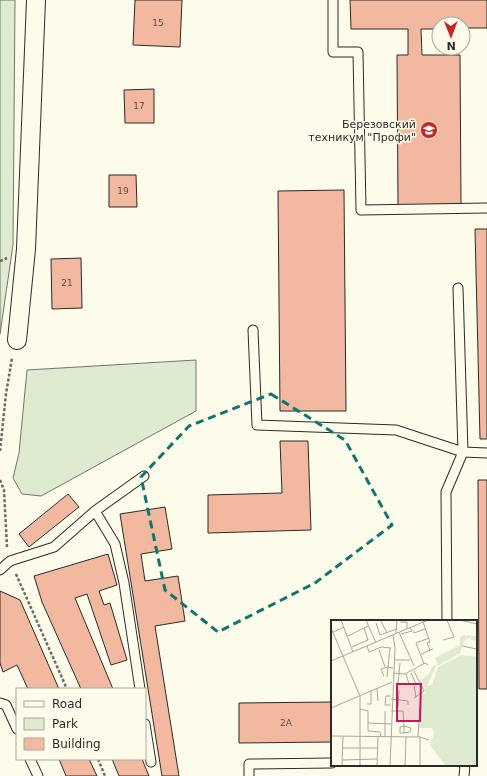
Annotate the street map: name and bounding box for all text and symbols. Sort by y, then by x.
north arrow [431,16,471,56]
house number: 15 [152,18,164,28]
text: N [446,39,456,52]
house number: 17 [133,101,145,111]
place label: Березовский техникум "Профи" [308,118,416,144]
school or university icon: Березовский техникум "Профи" [419,120,439,140]
house number: 19 [117,186,129,196]
house number: 21 [61,278,73,288]
inset map [331,620,477,766]
legend [16,688,146,760]
text: Road [52,697,82,711]
text: Park [52,717,78,731]
house number: 2А [280,718,293,728]
text: Building [52,737,101,751]

